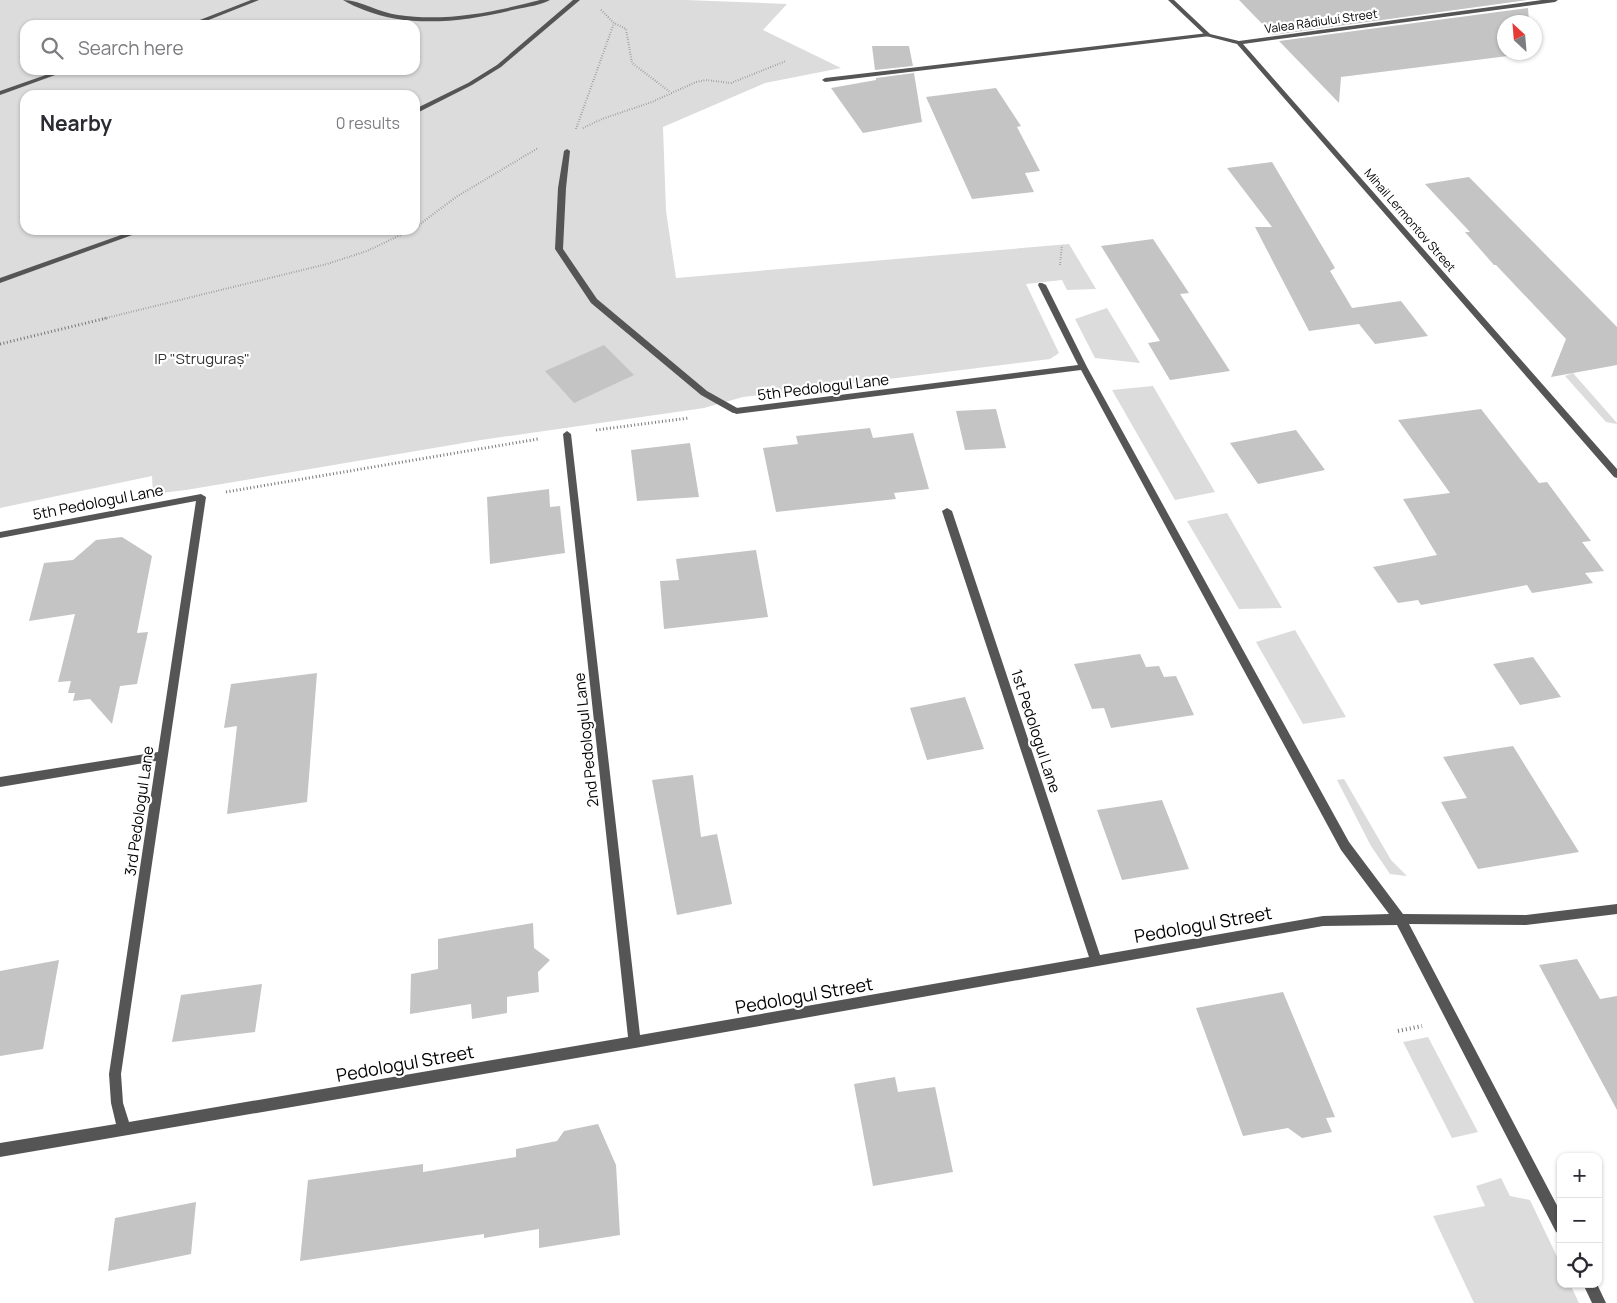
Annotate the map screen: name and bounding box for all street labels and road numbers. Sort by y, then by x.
street label: Valea Rădiului Street [1263,5,1379,37]
street label: Mihail Lermontov Street [1360,165,1460,275]
street label: 5th Pedologul Lane [756,368,890,405]
street label: 5th Pedologul Lane [31,479,165,525]
street label: 1st Pedologul Lane [1006,667,1066,796]
street label: 2nd Pedologul Lane [568,671,604,808]
street label: 3rd Pedologul Lane [119,744,159,877]
street label: Pedologul Street [1132,900,1274,948]
street label: Pedologul Street [733,971,875,1019]
street label: Pedologul Street [334,1039,476,1087]

